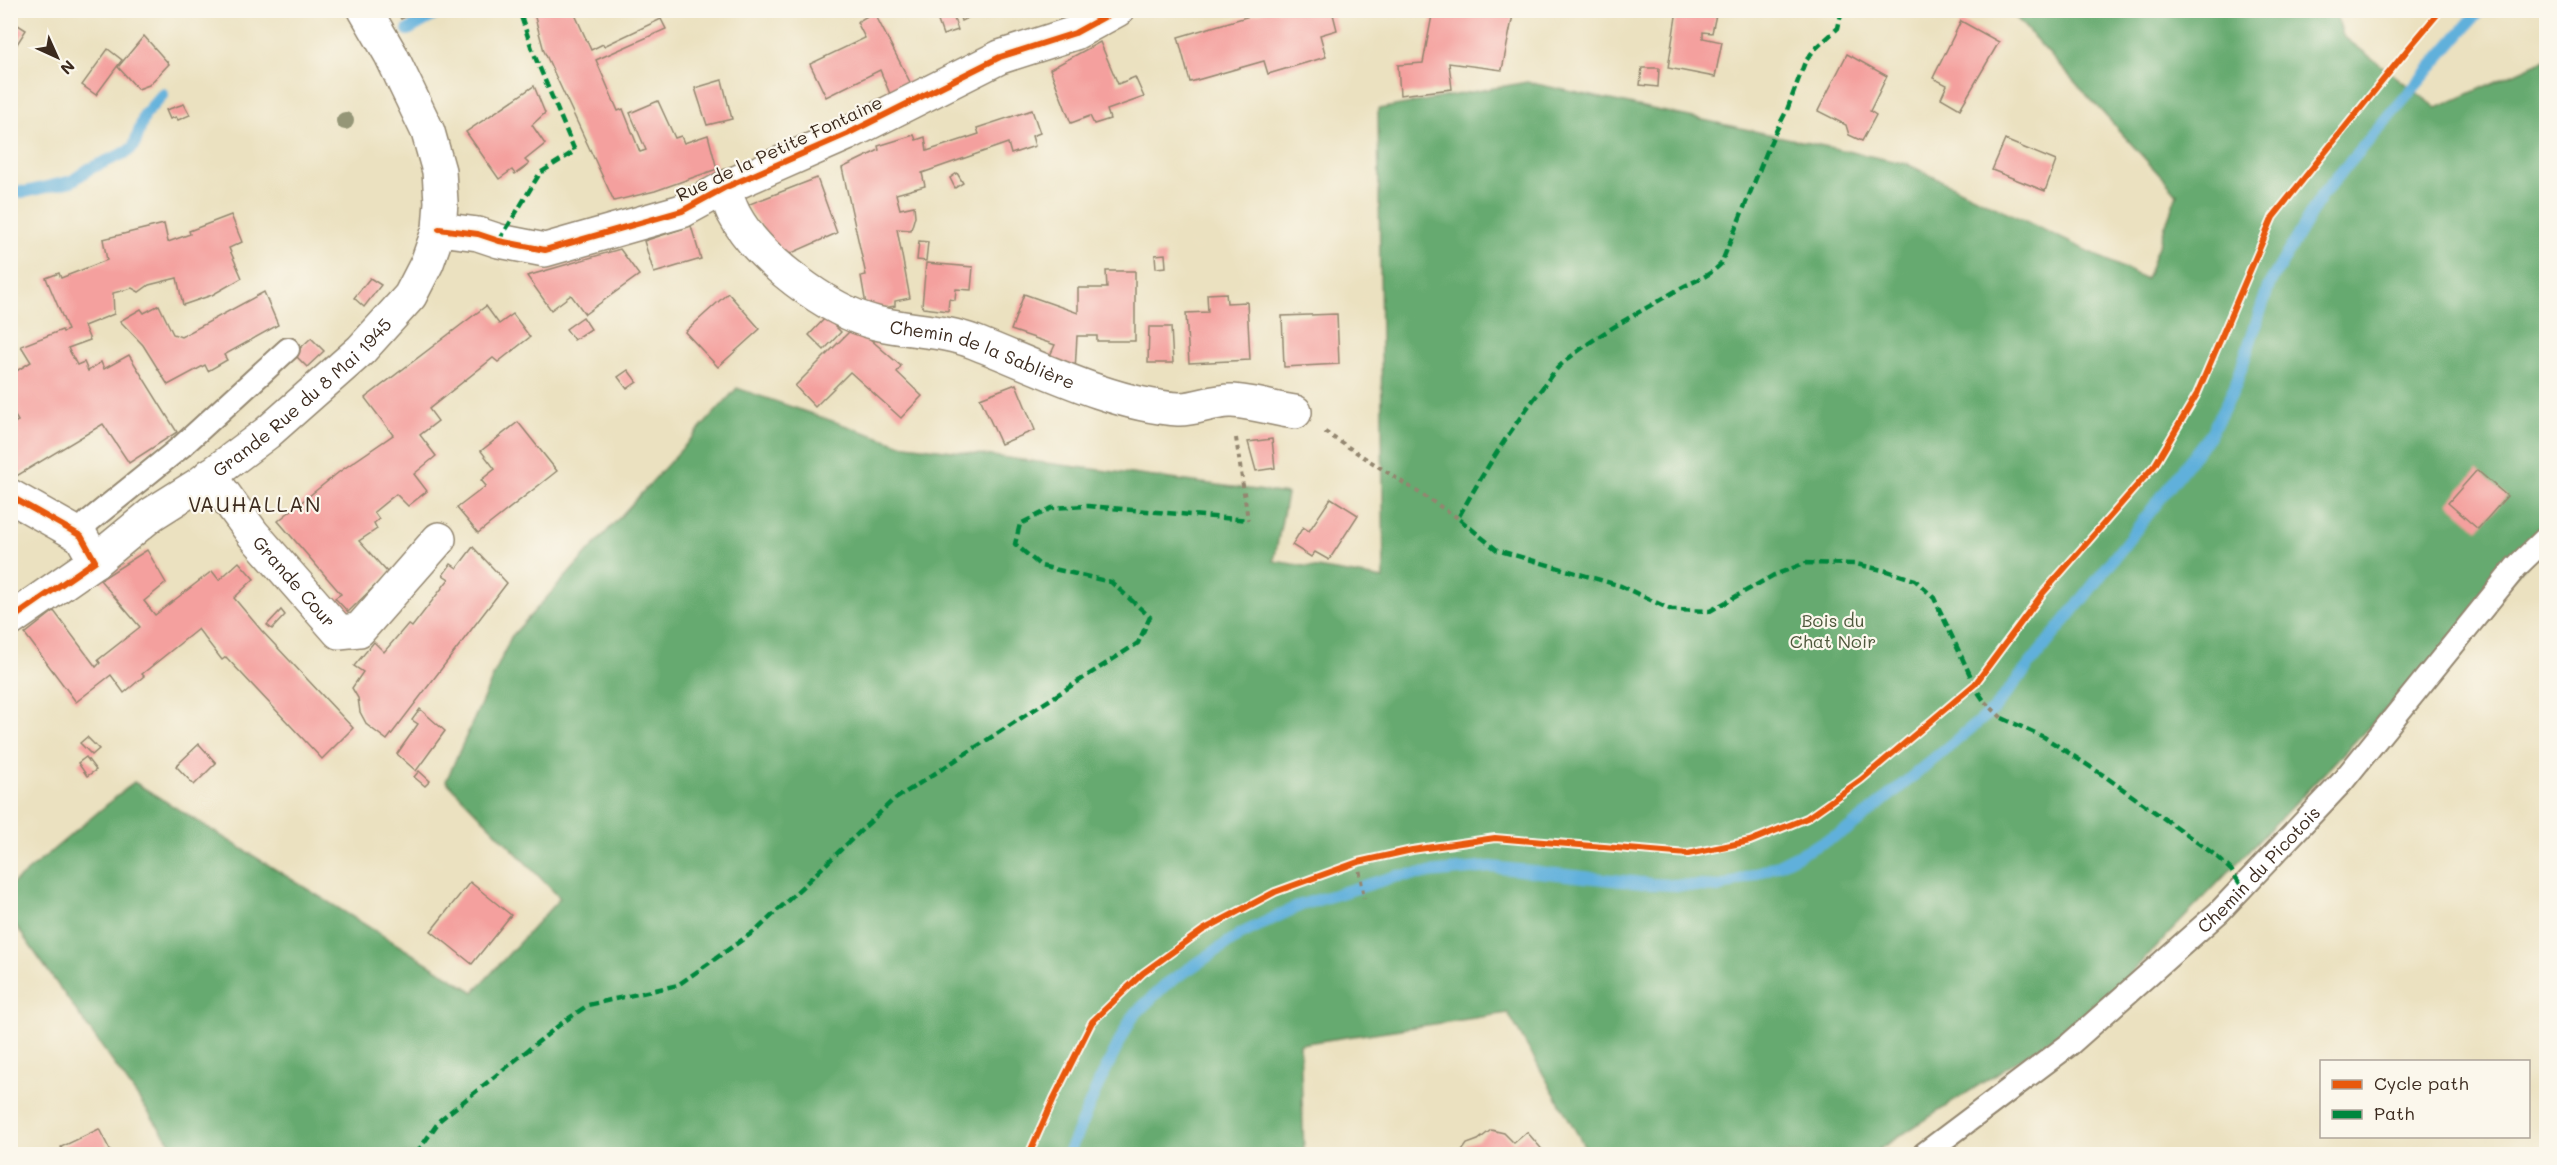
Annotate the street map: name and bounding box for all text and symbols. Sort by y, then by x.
north arrow [27,27,87,87]
text: N [56,56,80,80]
street label: Rue de la Petite Fontaine [672,90,886,206]
street label: Grande Rue du 8 Mai 1945 [208,312,397,482]
street label: Chemin de la Sablière [888,314,1079,394]
district label: VAUHALLAN [188,490,322,517]
street label: Grande Cour [248,530,341,632]
park label: Bois du Chat Noir [1790,608,1876,653]
street label: Chemin du Picotois [2192,801,2325,938]
legend [2320,1060,2530,1138]
text: Cycle path [2374,1071,2469,1095]
text: Path [2374,1101,2414,1125]

